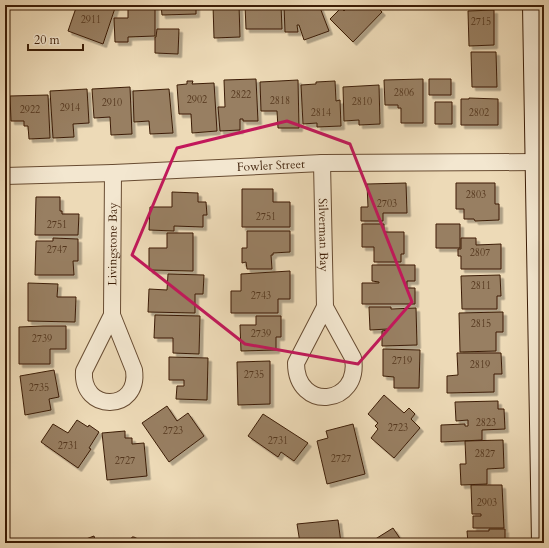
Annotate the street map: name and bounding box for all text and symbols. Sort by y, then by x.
house number: 2911 [81,13,101,27]
house number: 2715 [471,15,491,29]
scale bar [28,26,83,52]
text: 20 m [34,32,61,48]
house number: 2806 [394,86,414,100]
house number: 2822 [231,88,251,102]
house number: 2902 [187,93,207,107]
house number: 2818 [270,94,290,108]
house number: 2810 [352,95,372,109]
house number: 2910 [102,96,122,110]
house number: 2914 [60,101,80,115]
house number: 2922 [20,103,40,117]
house number: 2814 [311,106,331,120]
house number: 2802 [469,106,489,120]
street label: Fowler Street [236,156,305,175]
house number: 2803 [466,188,486,202]
house number: 2703 [377,197,397,211]
street label: Silverman Bay [315,198,332,273]
street label: Livingstone Bay [104,202,121,286]
house number: 2751 [256,210,276,224]
house number: 2751 [47,218,67,232]
house number: 2747 [47,243,67,257]
house number: 2807 [470,246,490,260]
house number: 2811 [471,279,491,293]
house number: 2743 [251,289,271,303]
house number: 2815 [471,317,491,331]
house number: 2739 [251,327,271,341]
house number: 2739 [32,332,52,346]
house number: 2719 [392,354,412,368]
house number: 2819 [470,358,490,372]
house number: 2735 [244,368,264,382]
house number: 2735 [29,381,49,395]
house number: 2823 [476,416,496,430]
house number: 2723 [388,421,408,435]
house number: 2723 [163,424,183,438]
house number: 2731 [268,434,288,448]
house number: 2731 [58,439,78,453]
house number: 2827 [475,447,495,461]
house number: 2727 [331,452,351,466]
house number: 2727 [115,454,135,468]
house number: 2903 [477,496,497,510]

